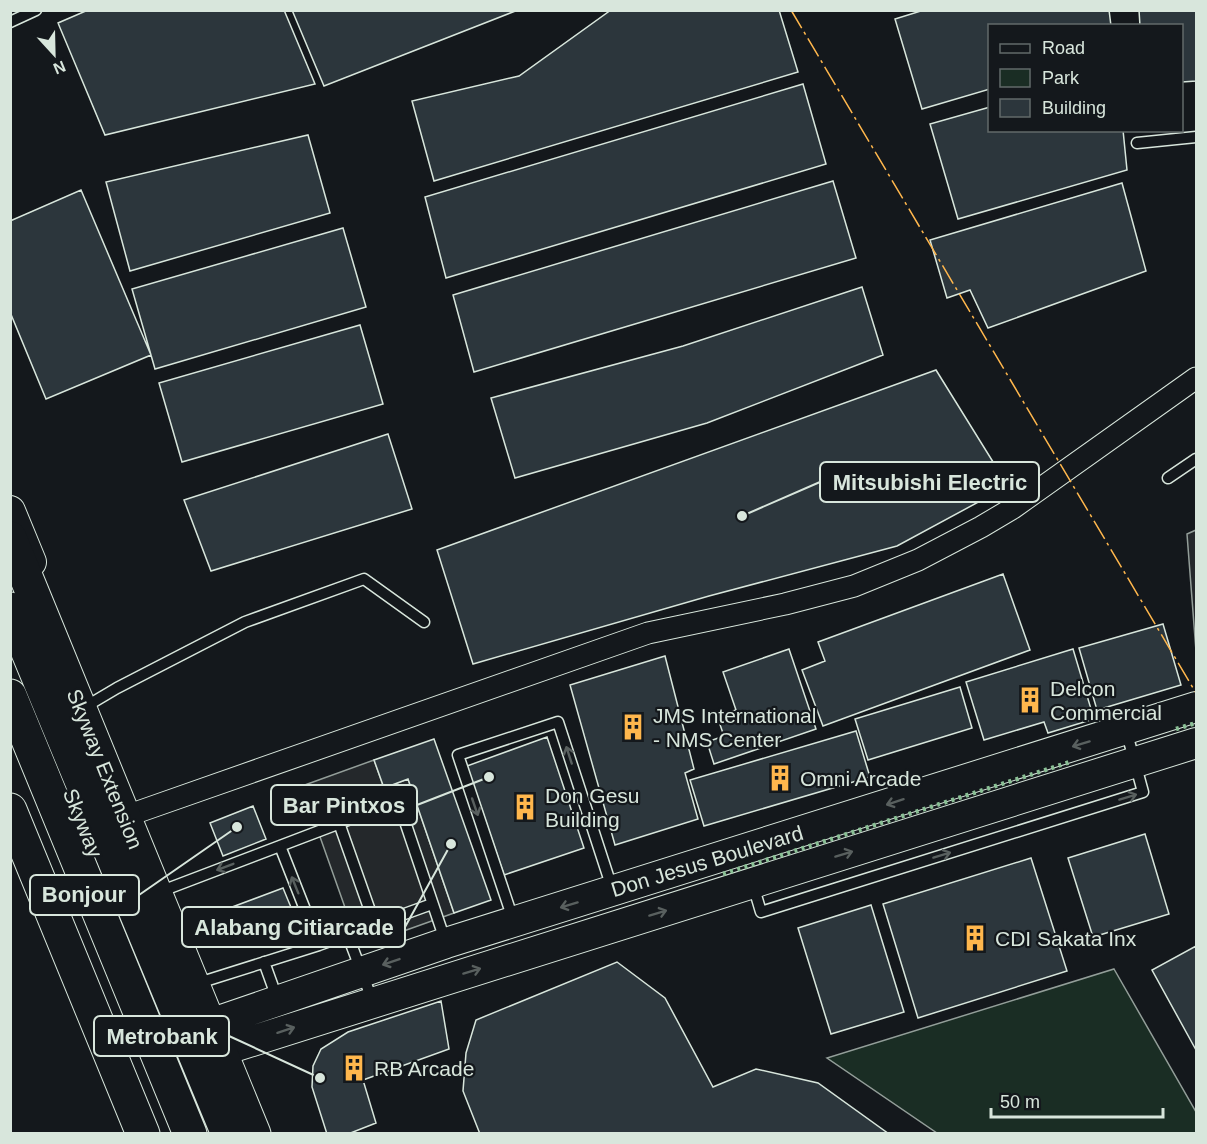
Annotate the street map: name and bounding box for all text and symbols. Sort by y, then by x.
north arrow [24,24,84,84]
legend [988,24,1183,132]
text: Road [1042,38,1085,58]
text: N [51,57,68,77]
text: Park [1042,68,1080,88]
text: Building [1042,98,1106,118]
callout: Mitsubishi Electric [820,462,1039,502]
text: Mitsubishi Electric [833,470,1027,495]
place label: Delcon Commercial [1050,677,1162,724]
street label: Skyway Extension [61,685,149,853]
building icon: Delcon Commercial [1015,685,1045,715]
place label: JMS International - NMS Center [653,704,816,751]
building icon: JMS International - NMS Center [618,712,648,742]
one-way arrow [1072,739,1091,750]
one-way arrow [563,746,574,765]
building icon: Omni Arcade [765,763,795,793]
place label: Omni Arcade [800,767,921,790]
place label: Don Gesu Building [545,784,640,831]
street label: Skyway [58,785,108,861]
callout: Bar Pintxos [271,785,417,825]
one-way arrow [1118,791,1137,802]
building icon: Don Gesu Building [510,792,540,822]
text: Bar Pintxos [283,793,405,818]
one-way arrow [471,797,482,816]
one-way arrow [886,797,905,808]
street label: Don Jesus Boulevard [608,821,806,901]
one-way arrow [834,848,853,859]
one-way arrow [932,849,951,860]
one-way arrow [216,862,235,873]
callout: Bonjour [30,875,139,915]
one-way arrow [289,876,300,895]
text: Bonjour [42,882,127,907]
one-way arrow [559,900,578,911]
one-way arrow [648,906,667,917]
callout: Alabang Citiarcade [182,907,405,947]
text: Alabang Citiarcade [194,915,394,940]
building icon: CDI Sakata Inx [960,923,990,953]
place label: CDI Sakata Inx [995,927,1137,950]
one-way arrow [382,958,401,969]
one-way arrow [462,965,481,976]
callout: Metrobank [94,1016,229,1056]
text: Metrobank [106,1024,218,1049]
one-way arrow [276,1024,295,1035]
building icon: RB Arcade [339,1053,369,1083]
place label: RB Arcade [374,1057,474,1080]
scale bar [991,1081,1164,1119]
text: 50 m [1000,1092,1040,1112]

